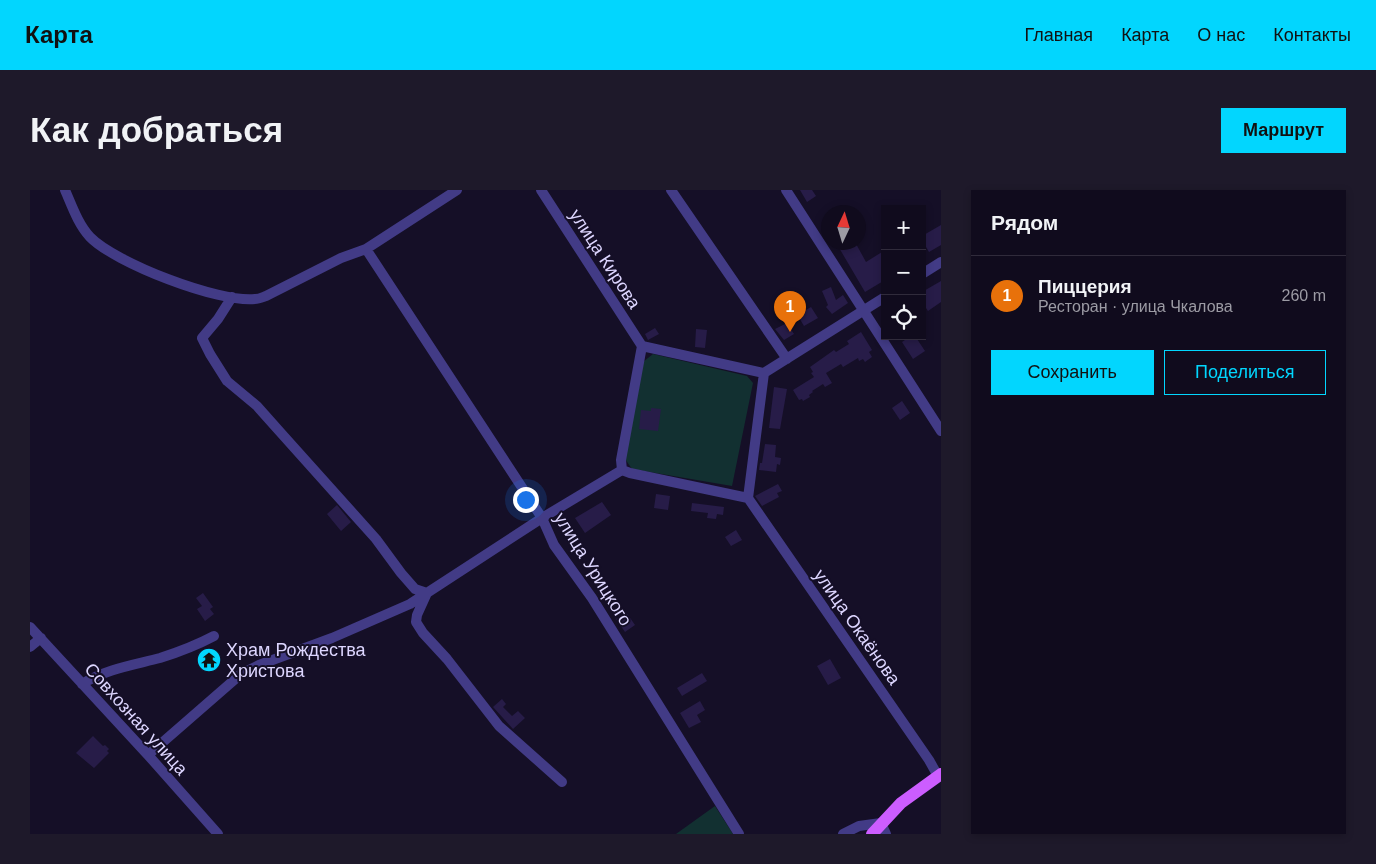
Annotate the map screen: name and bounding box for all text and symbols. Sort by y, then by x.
text: Карта [25,21,93,48]
text: Главная [1025,25,1093,45]
text: Карта [1121,25,1169,45]
text: О нас [1197,25,1245,45]
text: Контакты [1273,25,1351,45]
button: Маршрут [1221,108,1346,153]
text: Как добраться [30,110,283,149]
north arrow [821,205,866,250]
map controls [881,205,926,340]
button: + [881,205,926,250]
street label: улица Кирова [565,206,645,313]
text: Рядом [991,211,1058,234]
button: − [881,250,926,295]
text: Пиццерия [1038,276,1132,297]
text: 1 [1003,287,1011,304]
text: 260 m [1282,287,1326,304]
pin: 1 [774,291,806,332]
button: locate [881,295,926,340]
text: Ресторан · улица Чкалова [1038,298,1233,315]
button: Сохранить [991,350,1154,395]
button: Поделиться [1164,350,1326,395]
your location [513,487,539,513]
street label: улица Урицкого [550,509,636,629]
street label: улица Окаёнова [810,566,905,689]
place label: Храм Рождества Христова [226,640,367,681]
temple icon: Храм Рождества Христова [196,647,222,673]
street label: Совхозная улица [81,659,192,780]

